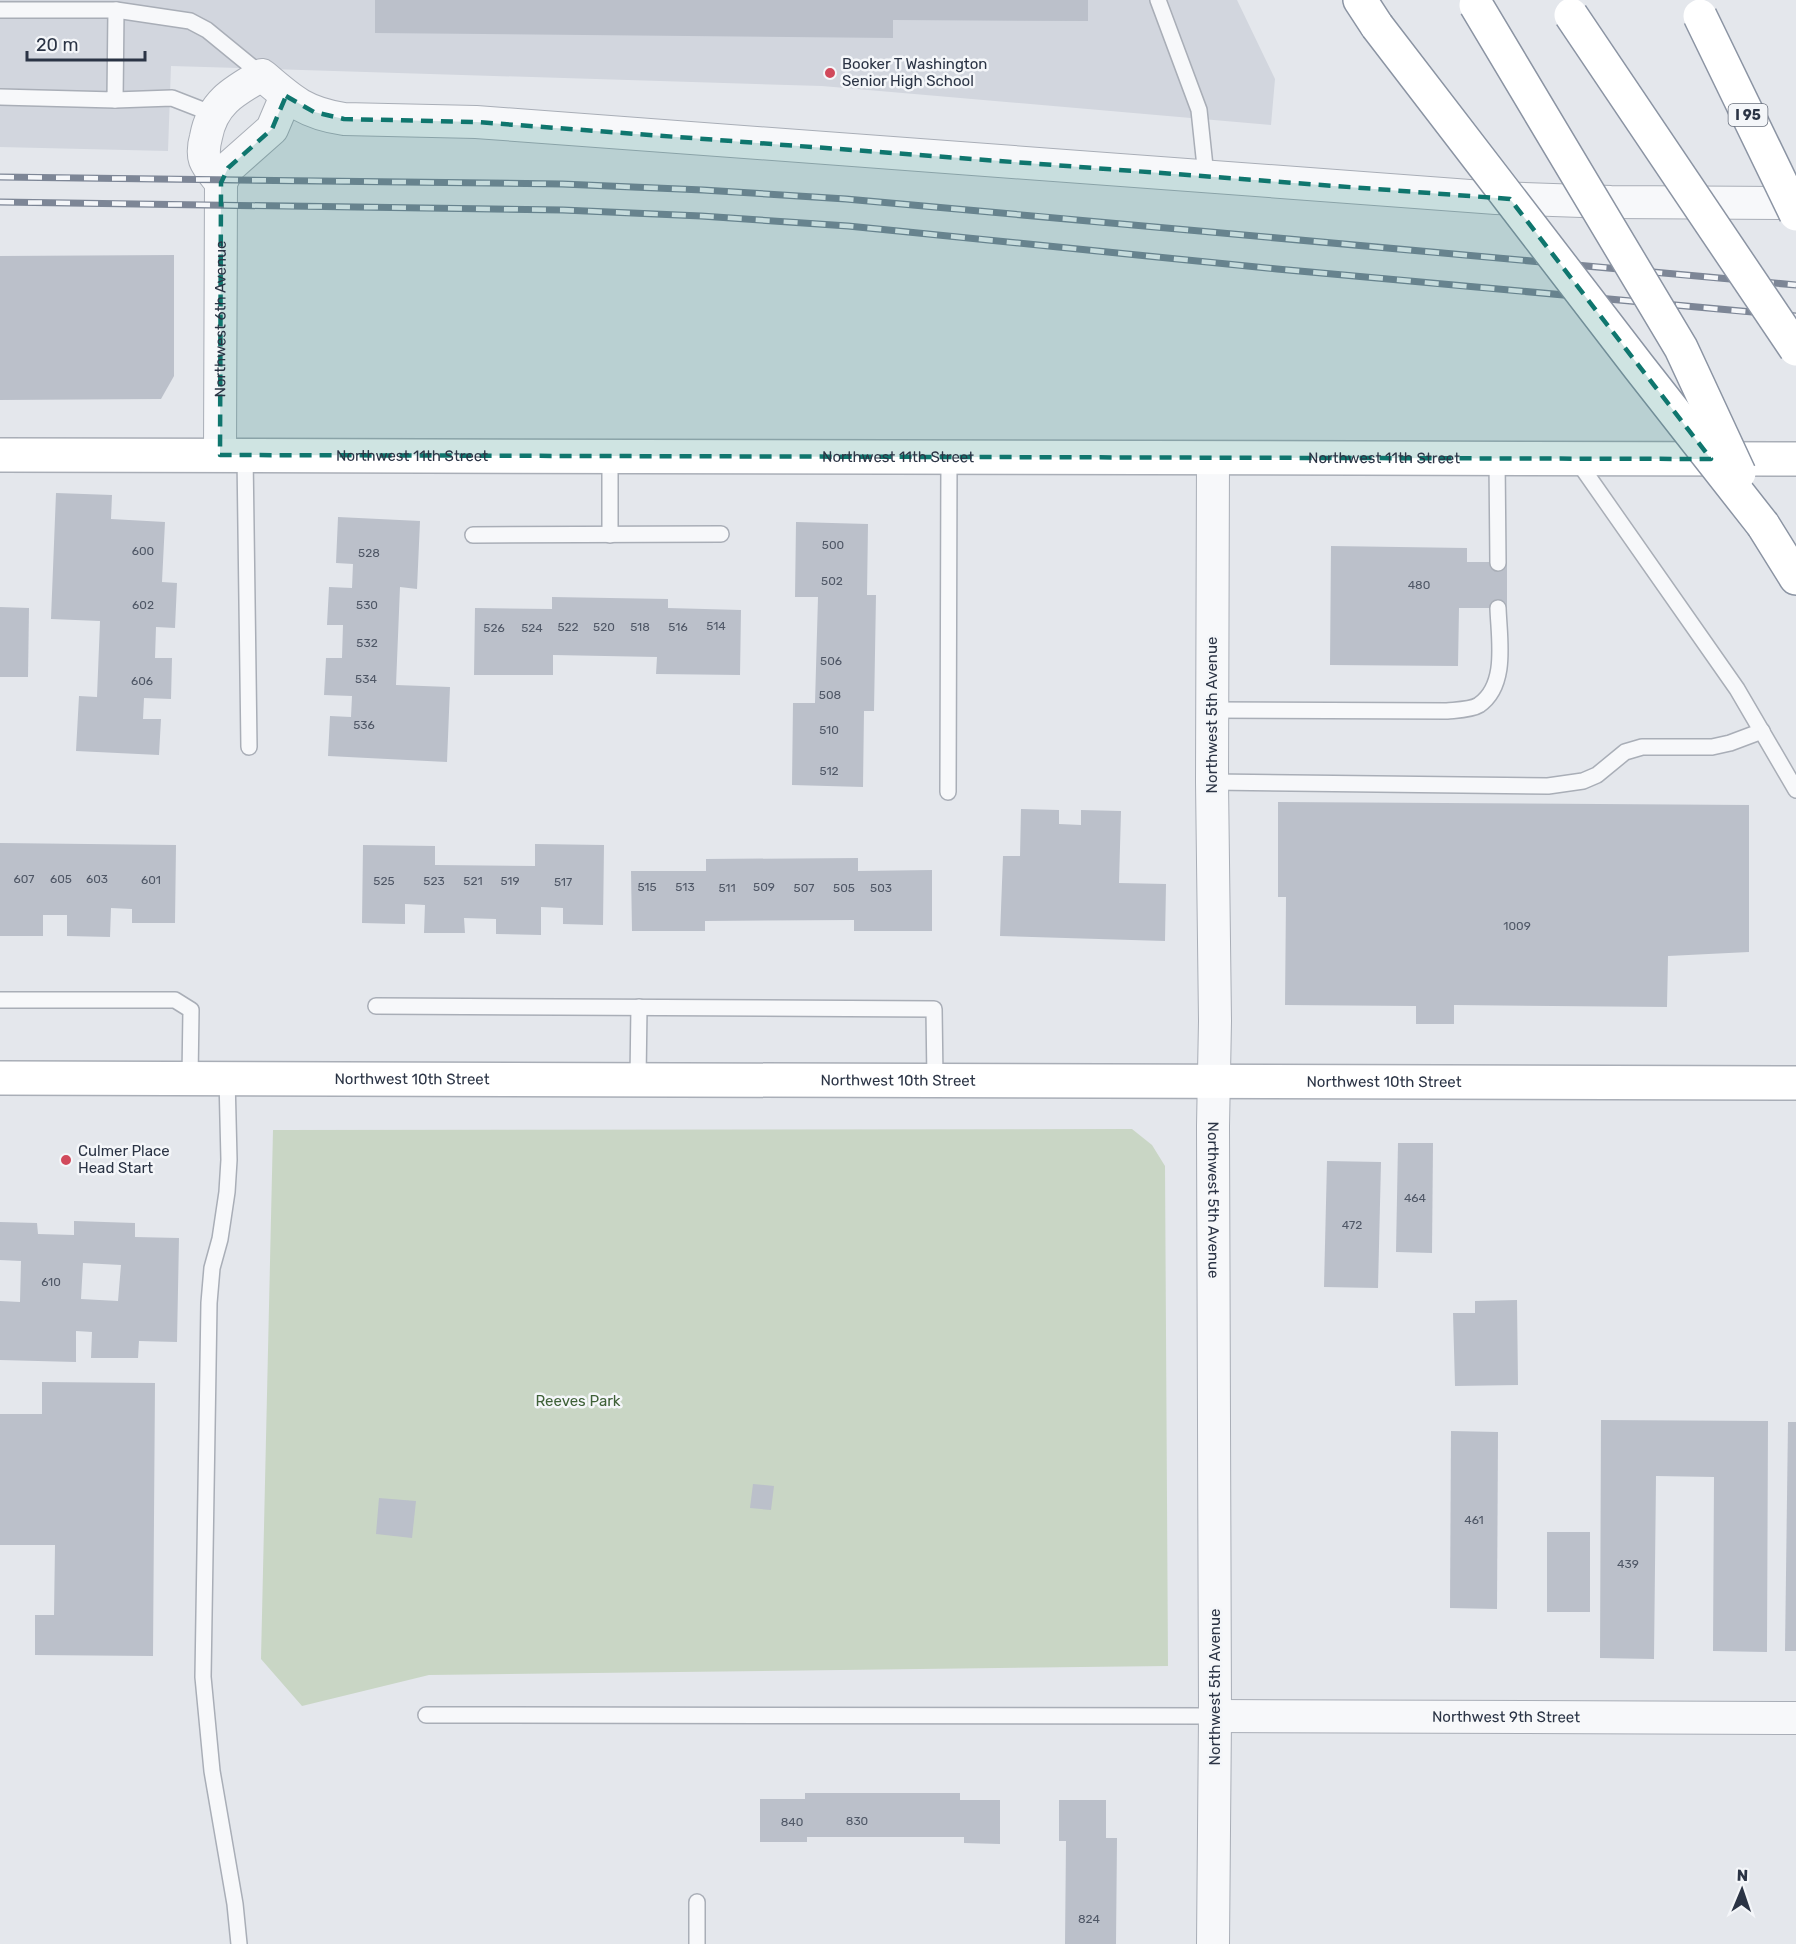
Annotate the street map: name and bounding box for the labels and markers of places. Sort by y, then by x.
place label: Booker T Washington Senior High School [842,55,987,90]
marker: Booker T Washington Senior High School [823,66,837,80]
place label: Culmer Place Head Start [78,1142,170,1177]
marker: Culmer Place Head Start [59,1153,73,1167]

